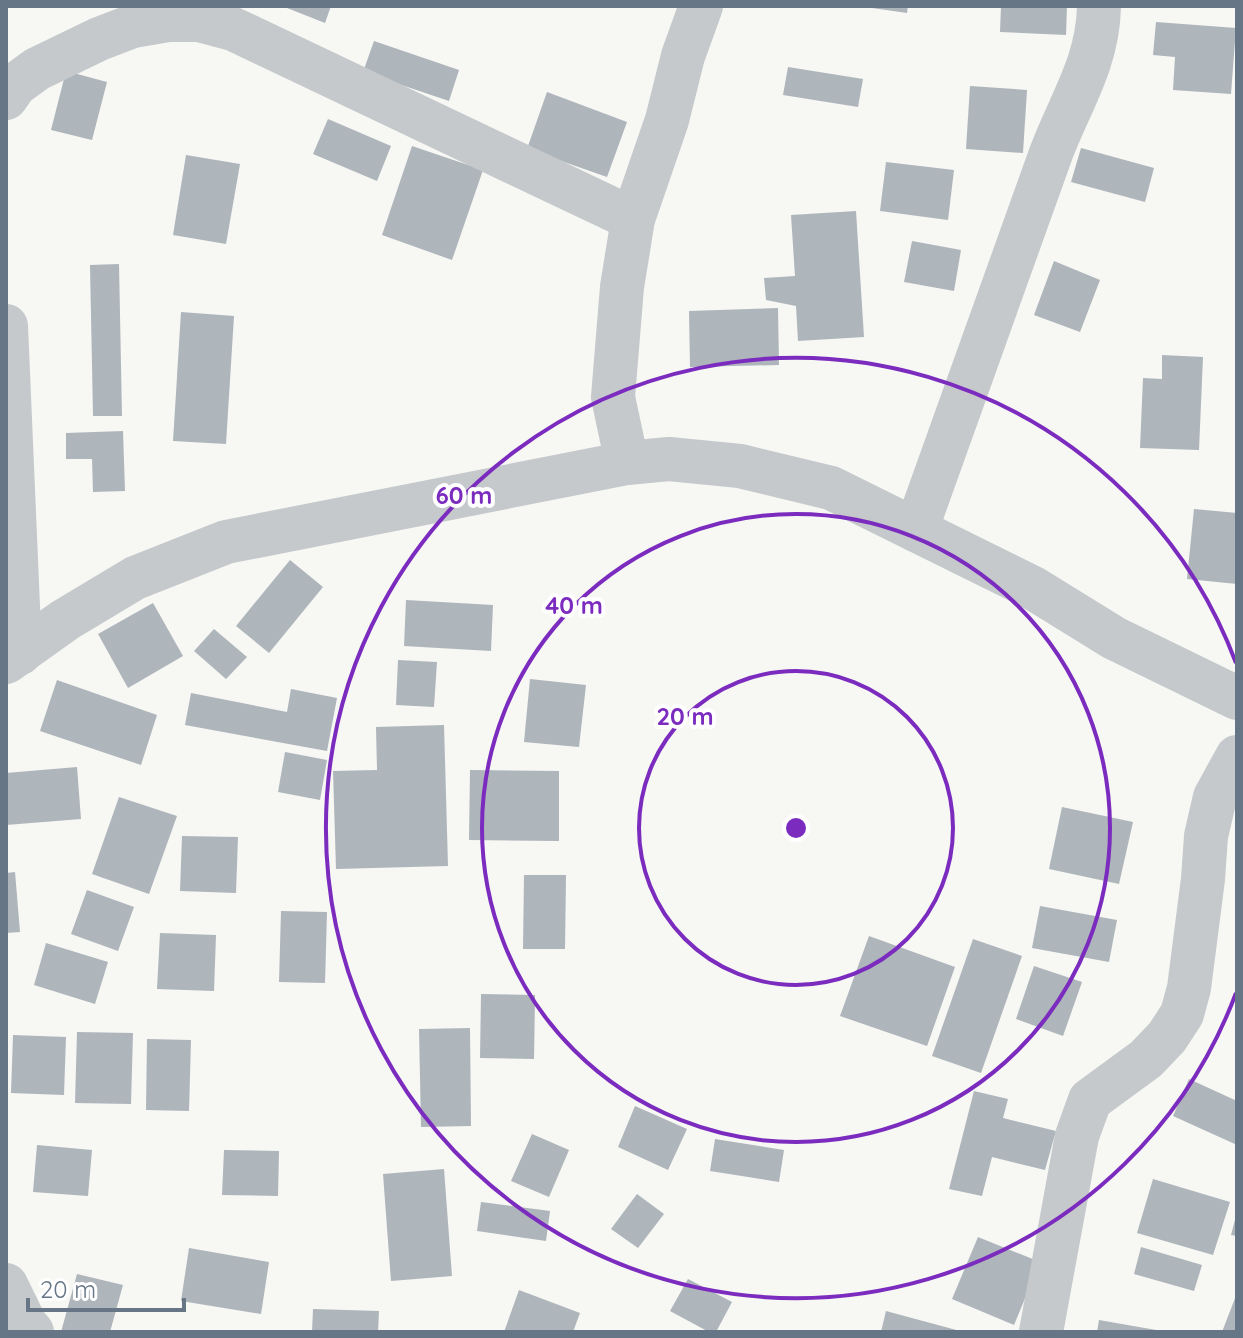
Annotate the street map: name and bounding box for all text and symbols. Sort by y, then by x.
text: 60 m [436,480,492,510]
text: 40 m [545,590,603,620]
text: 20 m [656,701,714,731]
centre of rings [782,814,810,842]
scale bar [28,1262,184,1312]
text: 20 m [40,1274,96,1304]

